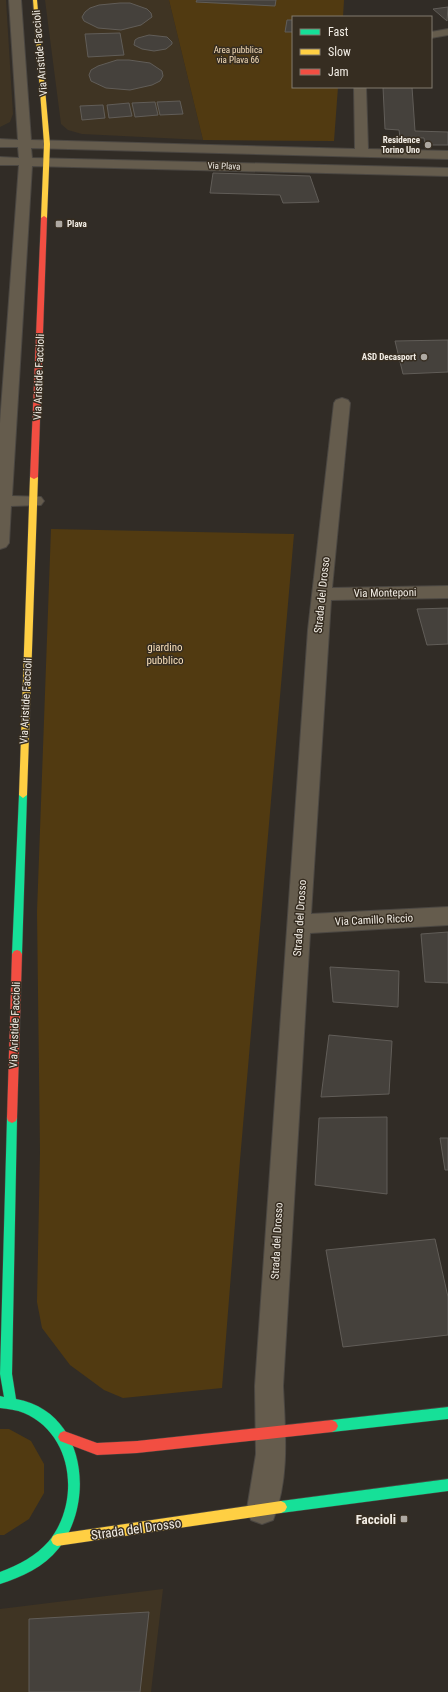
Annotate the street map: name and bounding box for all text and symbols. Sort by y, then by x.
street label: Via Aristide Faccioli [30,9,50,97]
legend [292,16,432,88]
text: Fast [328,25,349,39]
park label: Area pubblica via Plava 66 [214,45,262,65]
text: Slow [328,45,351,59]
text: Jam [328,65,349,79]
place label: Residence Torino Uno [381,135,421,155]
marker: Residence Torino Uno [423,140,433,150]
street label: Via Plava [207,160,241,172]
marker: Plava [54,219,64,229]
place label: Plava [67,219,87,229]
street label: Via Aristide Faccioli [31,334,47,420]
place label: ASD Decasport [362,352,416,362]
marker: ASD Decasport [419,352,429,362]
street label: Strada del Drosso [312,556,333,634]
street label: Via Monteponi [353,586,417,600]
park label: giardino pubblico [146,641,184,667]
street label: Via Aristide Faccioli [17,658,35,744]
street label: Strada del Drosso [291,879,309,957]
street label: Via Camillo Riccio [334,911,414,929]
street label: Via Aristide Faccioli [7,982,23,1068]
street label: Strada del Drosso [268,1202,286,1280]
place label: Faccioli [356,1512,396,1527]
marker: Faccioli [399,1514,409,1524]
street label: Strada del Drosso [90,1515,182,1543]

